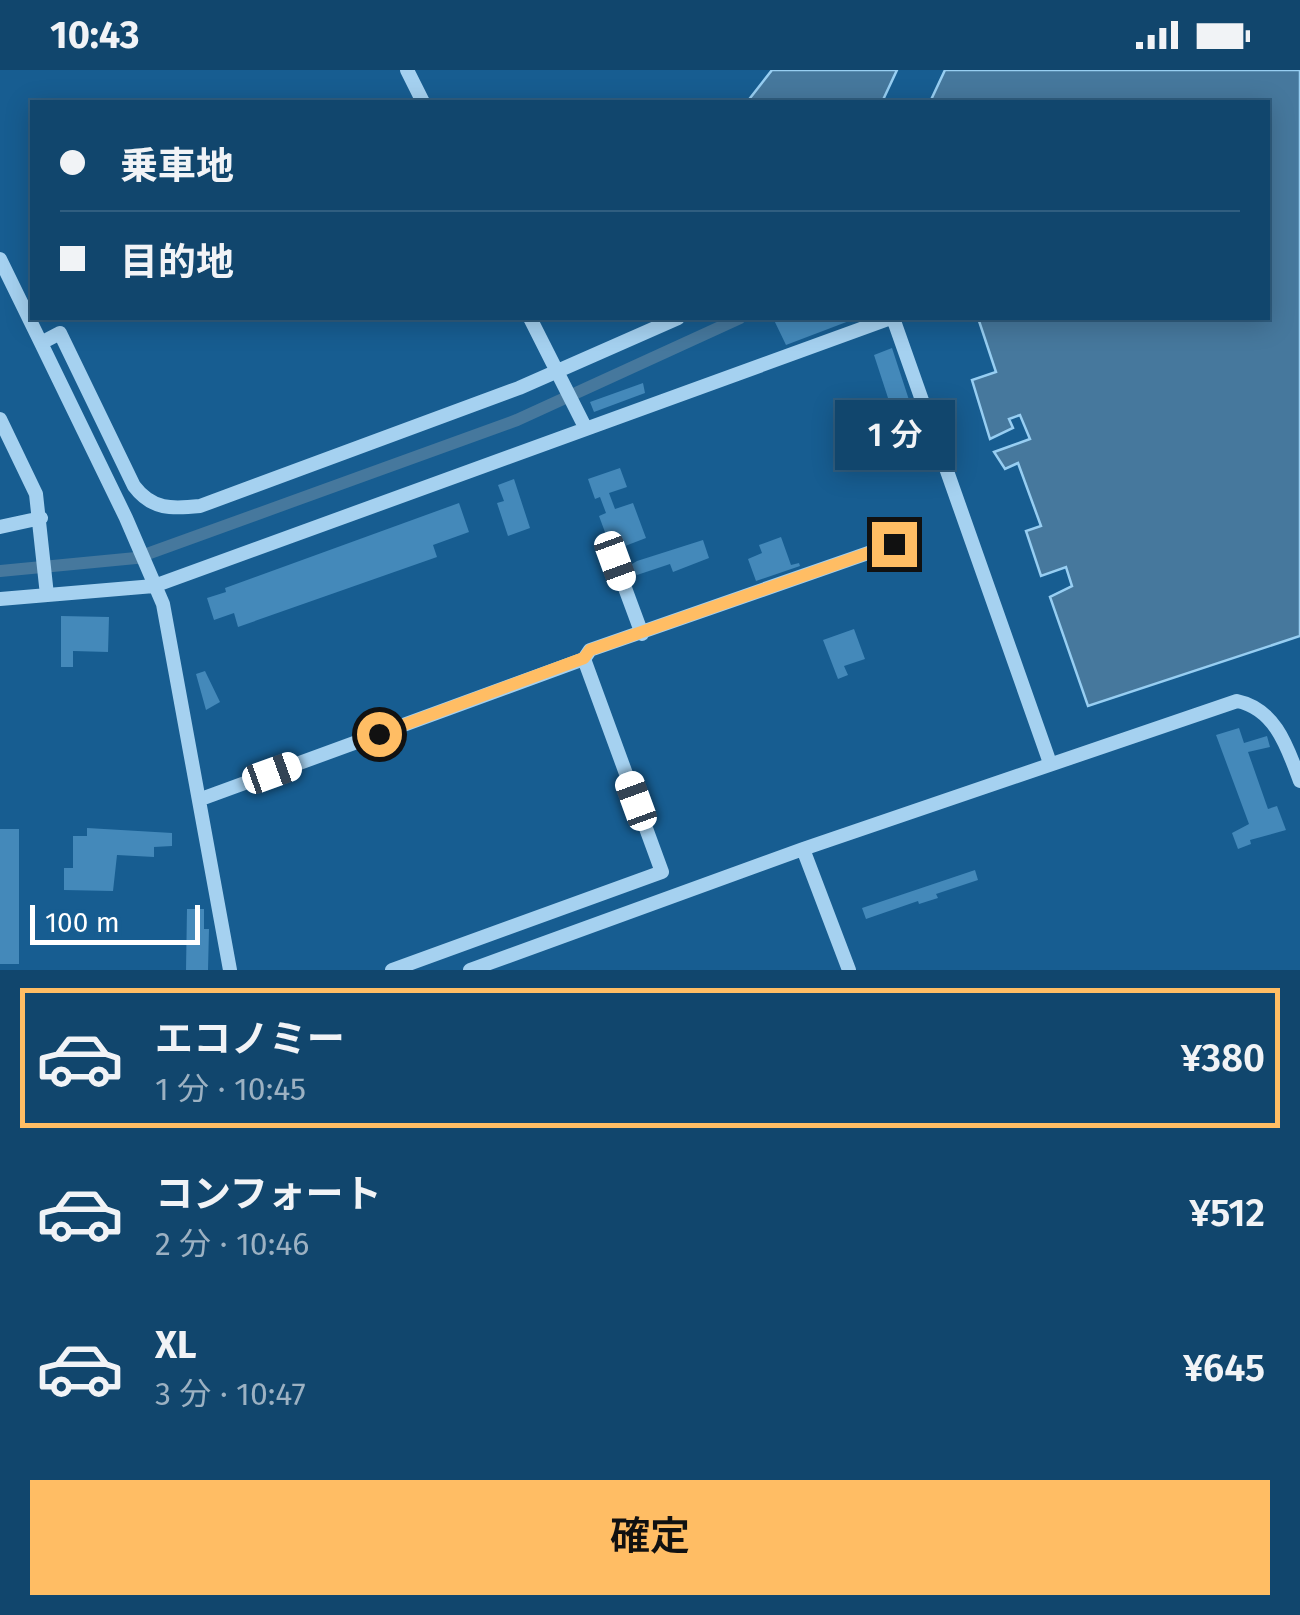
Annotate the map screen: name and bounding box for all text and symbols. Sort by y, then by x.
text: 10:43 [50,12,139,58]
text: 乗車地 [120,143,234,189]
text: 目的地 [120,239,234,285]
callout: 1 分 [834,399,954,469]
text: 1 分 [868,416,922,454]
route end [872,522,917,567]
car [591,528,639,594]
route start [357,712,402,757]
car [239,749,305,797]
car [612,768,660,834]
scale bar [30,900,200,944]
text: 100 m [45,906,120,939]
icon: car [35,1013,125,1103]
text: エコノミー [155,1016,345,1062]
text: ¥380 [1181,1035,1265,1081]
text: 1 分 · 10:45 [155,1070,306,1108]
icon: car [35,1168,125,1258]
text: コンフォート [155,1171,382,1217]
text: ¥512 [1189,1190,1265,1236]
text: 2 分 · 10:46 [155,1225,309,1263]
text: XL [155,1322,197,1368]
icon: car [35,1323,125,1413]
text: ¥645 [1183,1345,1265,1391]
text: 3 分 · 10:47 [155,1375,306,1413]
button: 確定 [30,1480,1270,1595]

